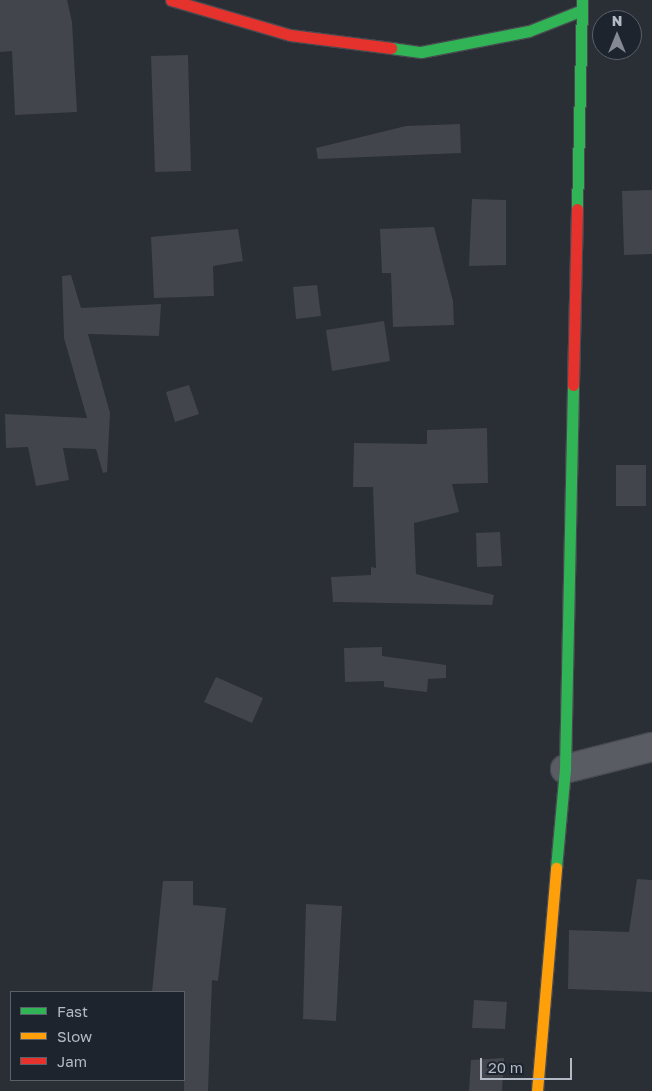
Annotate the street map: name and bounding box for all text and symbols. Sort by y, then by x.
north arrow [592,10,642,60]
text: N [612,12,622,29]
legend [10,991,185,1081]
text: Fast [57,1002,88,1020]
text: Slow [57,1027,92,1045]
scale bar [482,1048,574,1080]
text: Jam [57,1052,87,1070]
text: 20 m [488,1058,523,1076]

